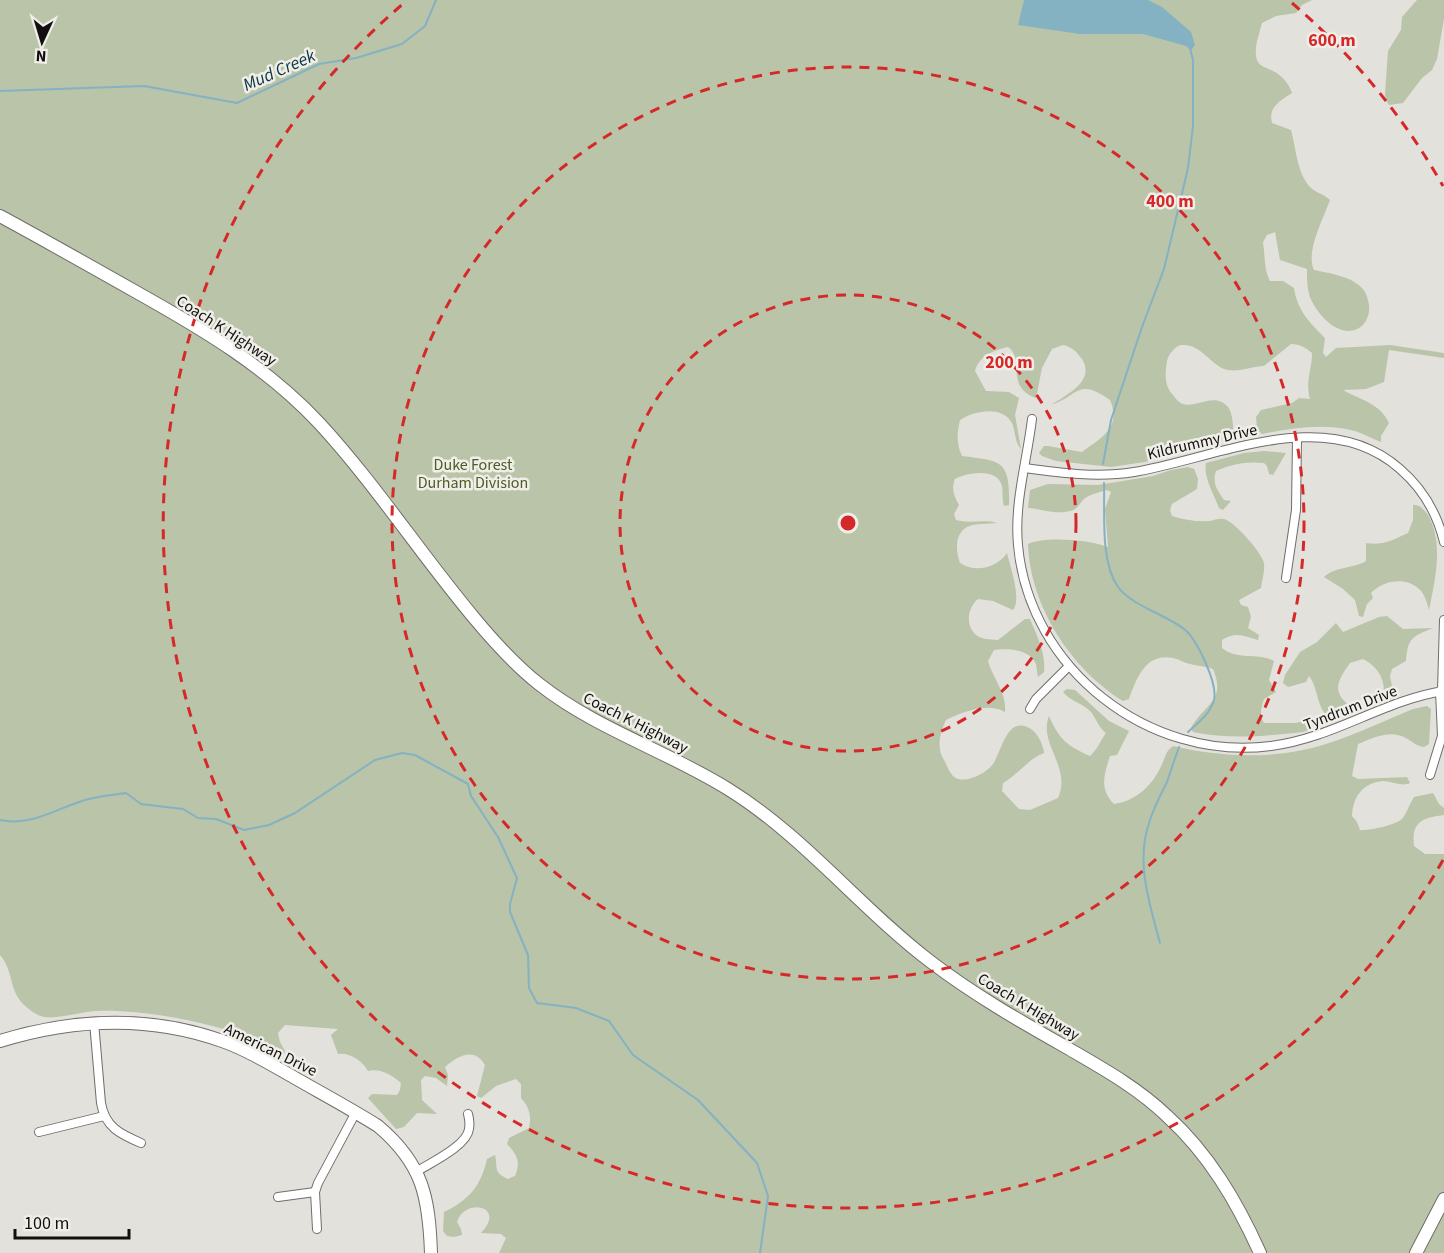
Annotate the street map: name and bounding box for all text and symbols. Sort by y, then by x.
north arrow [12,12,72,72]
text: 600 m [1308,28,1356,53]
water label: Mud Creek [239,43,320,98]
text: N [35,45,47,67]
text: 400 m [1146,189,1194,214]
street label: Coach K Highway [172,290,281,372]
text: 200 m [985,350,1033,375]
street label: Kildrummy Drive [1145,419,1259,465]
park label: Duke Forest Durham Division [418,454,528,494]
centre of rings [838,513,858,533]
street label: Tyndrum Drive [1300,680,1400,736]
street label: Coach K Highway [579,687,692,759]
street label: Coach K Highway [973,968,1084,1046]
street label: American Drive [220,1018,321,1082]
scale bar [15,1202,129,1240]
text: 100 m [24,1211,69,1236]

